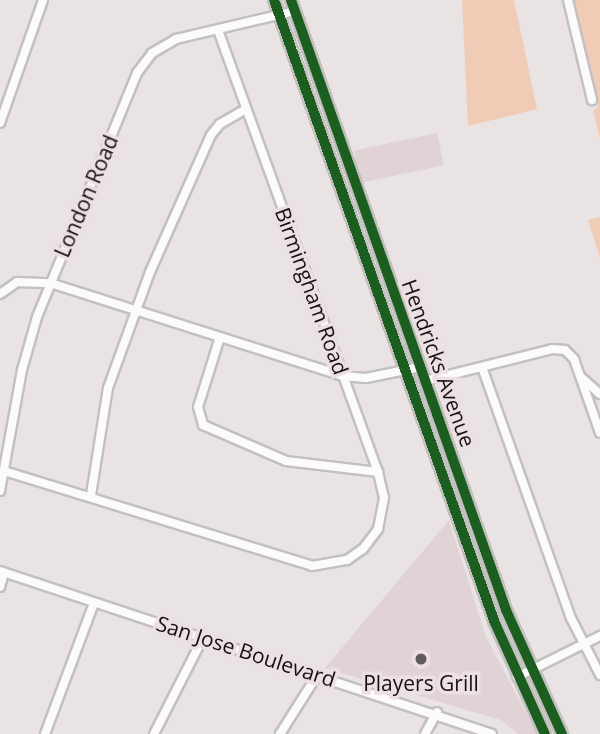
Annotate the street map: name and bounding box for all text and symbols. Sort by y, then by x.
street label: London Road [49,131,123,261]
street label: Birmingham Road [270,204,354,378]
street label: Hendricks Avenue [397,276,481,450]
street label: San Jose Boulevard [153,610,339,692]
marker: Players Grill [413,651,429,667]
place label: Players Grill [363,670,479,696]

